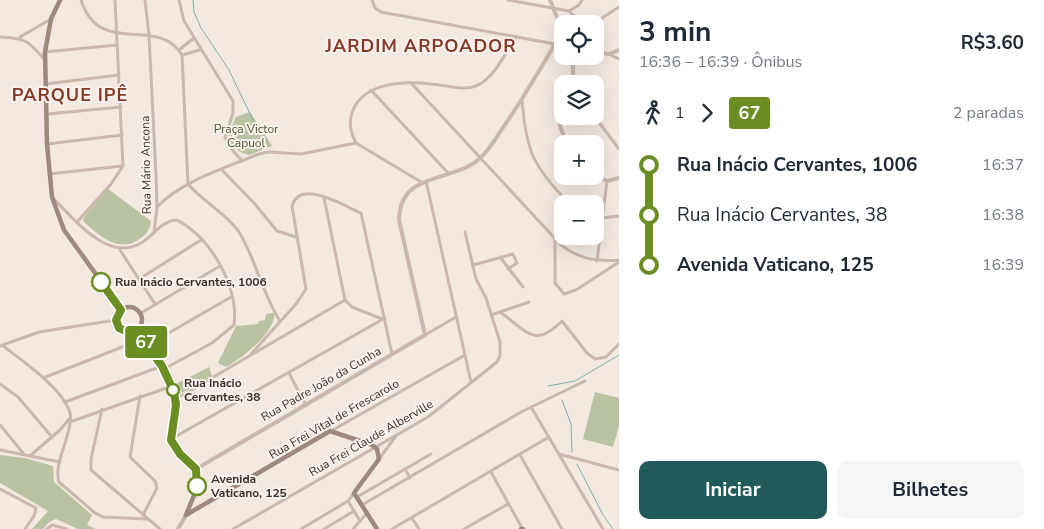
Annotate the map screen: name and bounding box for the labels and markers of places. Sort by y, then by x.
marker: Rua Inácio Cervantes, 1006 [91,272,111,292]
place label: Rua Inácio Cervantes, 1006 [115,274,267,290]
place label: Rua Inácio Cervantes, 38 [184,375,261,405]
marker: Rua Inácio Cervantes, 38 [166,383,180,397]
place label: Avenida Vaticano, 125 [210,471,287,501]
marker: Avenida Vaticano, 125 [187,476,207,496]

